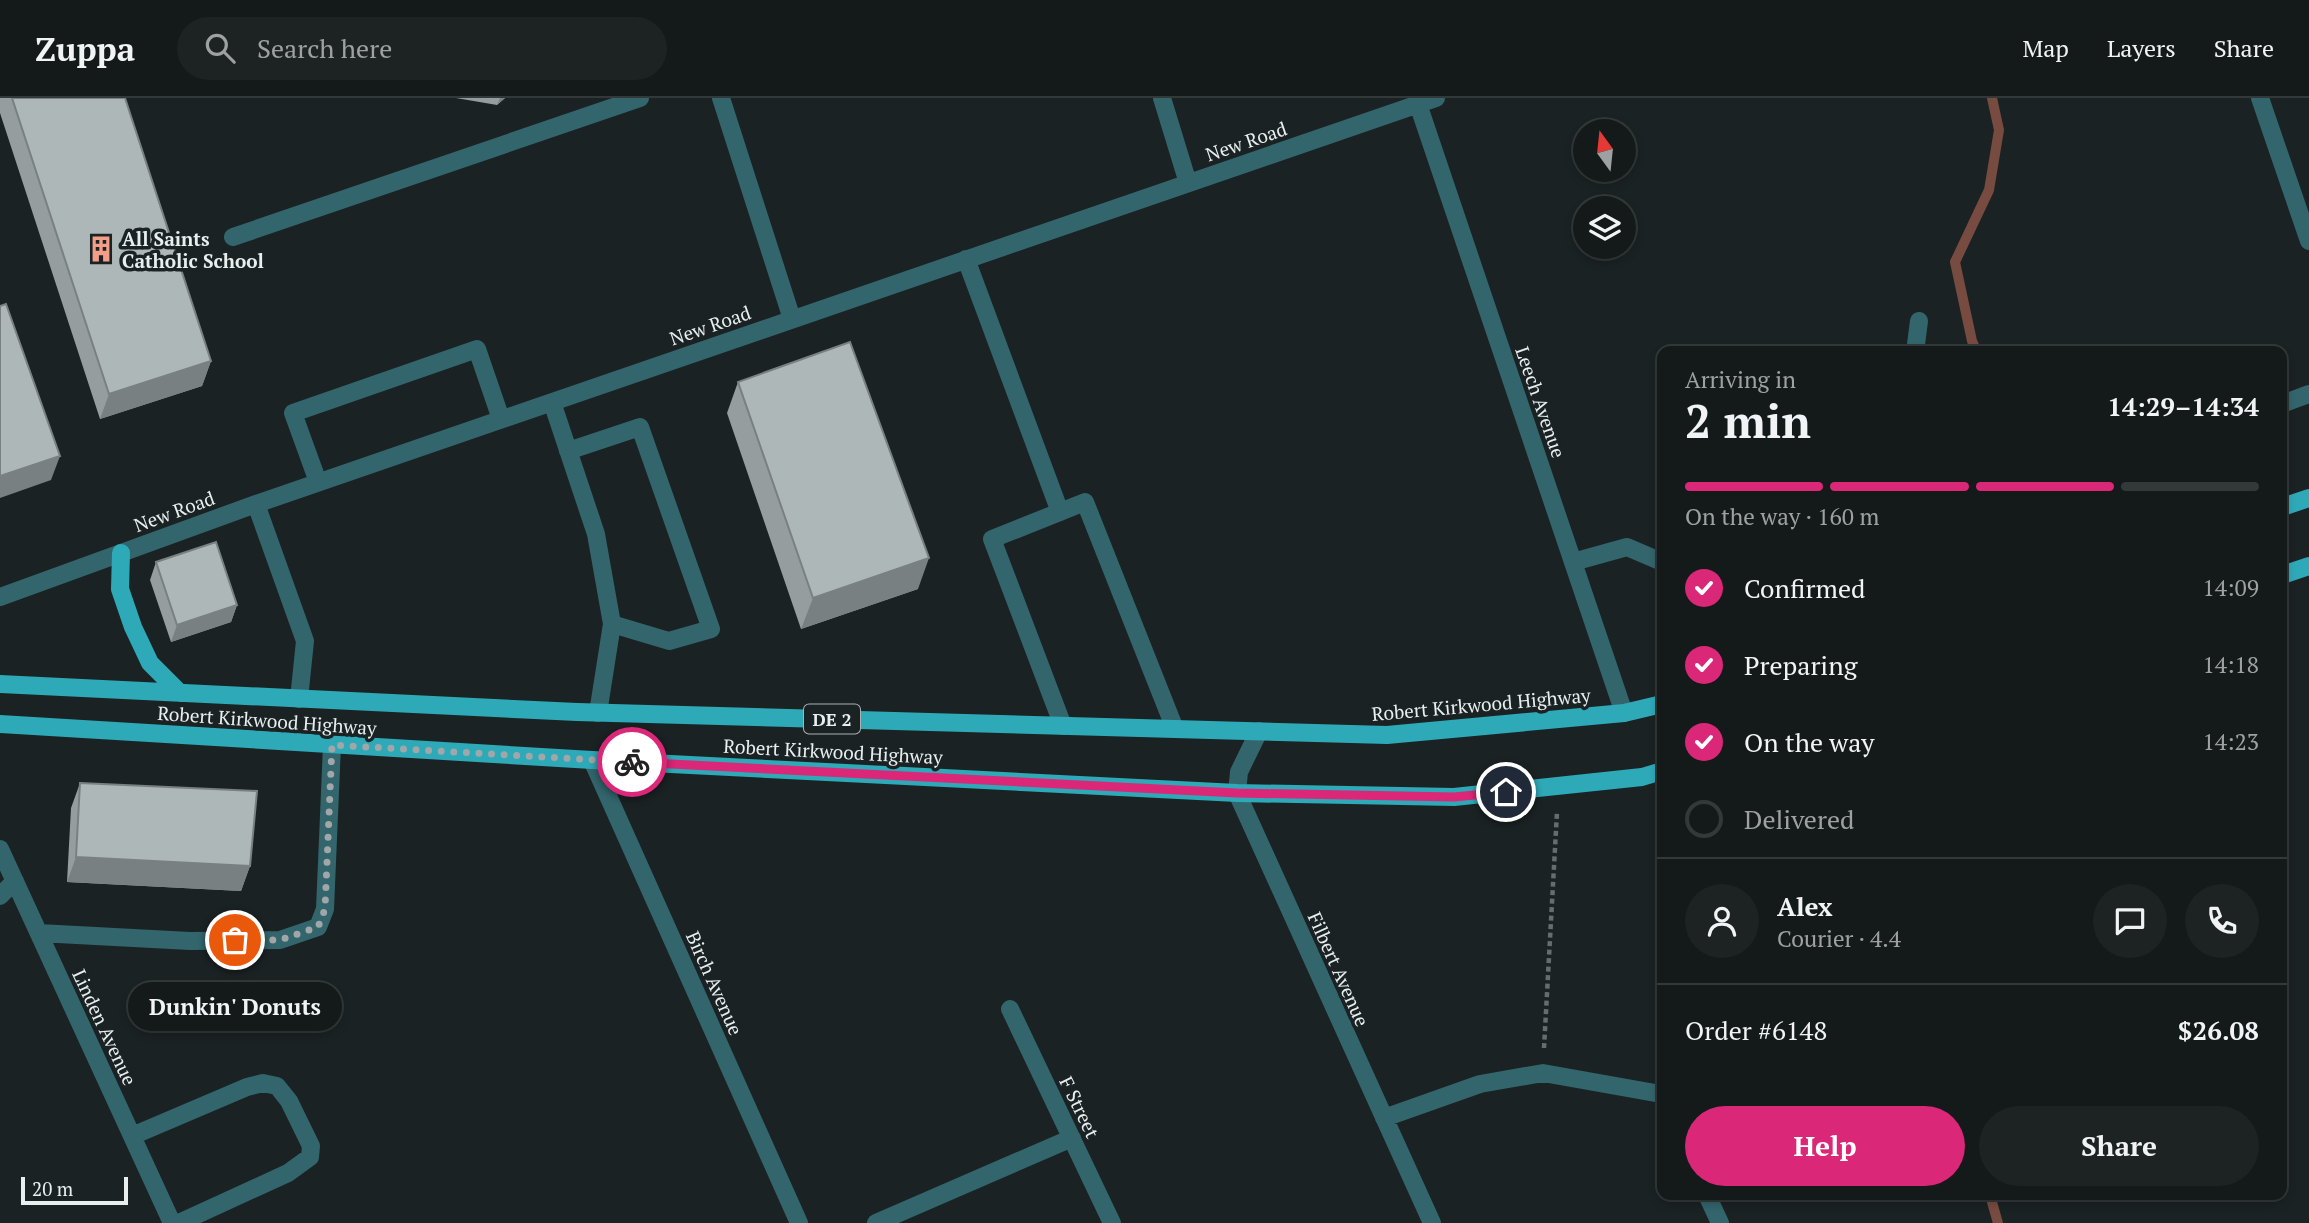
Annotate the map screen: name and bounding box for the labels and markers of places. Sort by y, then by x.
place label: All Saints Catholic School [122,226,264,273]
building icon: All Saints Catholic School [86,234,116,264]
pin [1476,762,1536,822]
pin [205,910,265,970]
callout: Dunkin' Donuts [128,982,342,1031]

